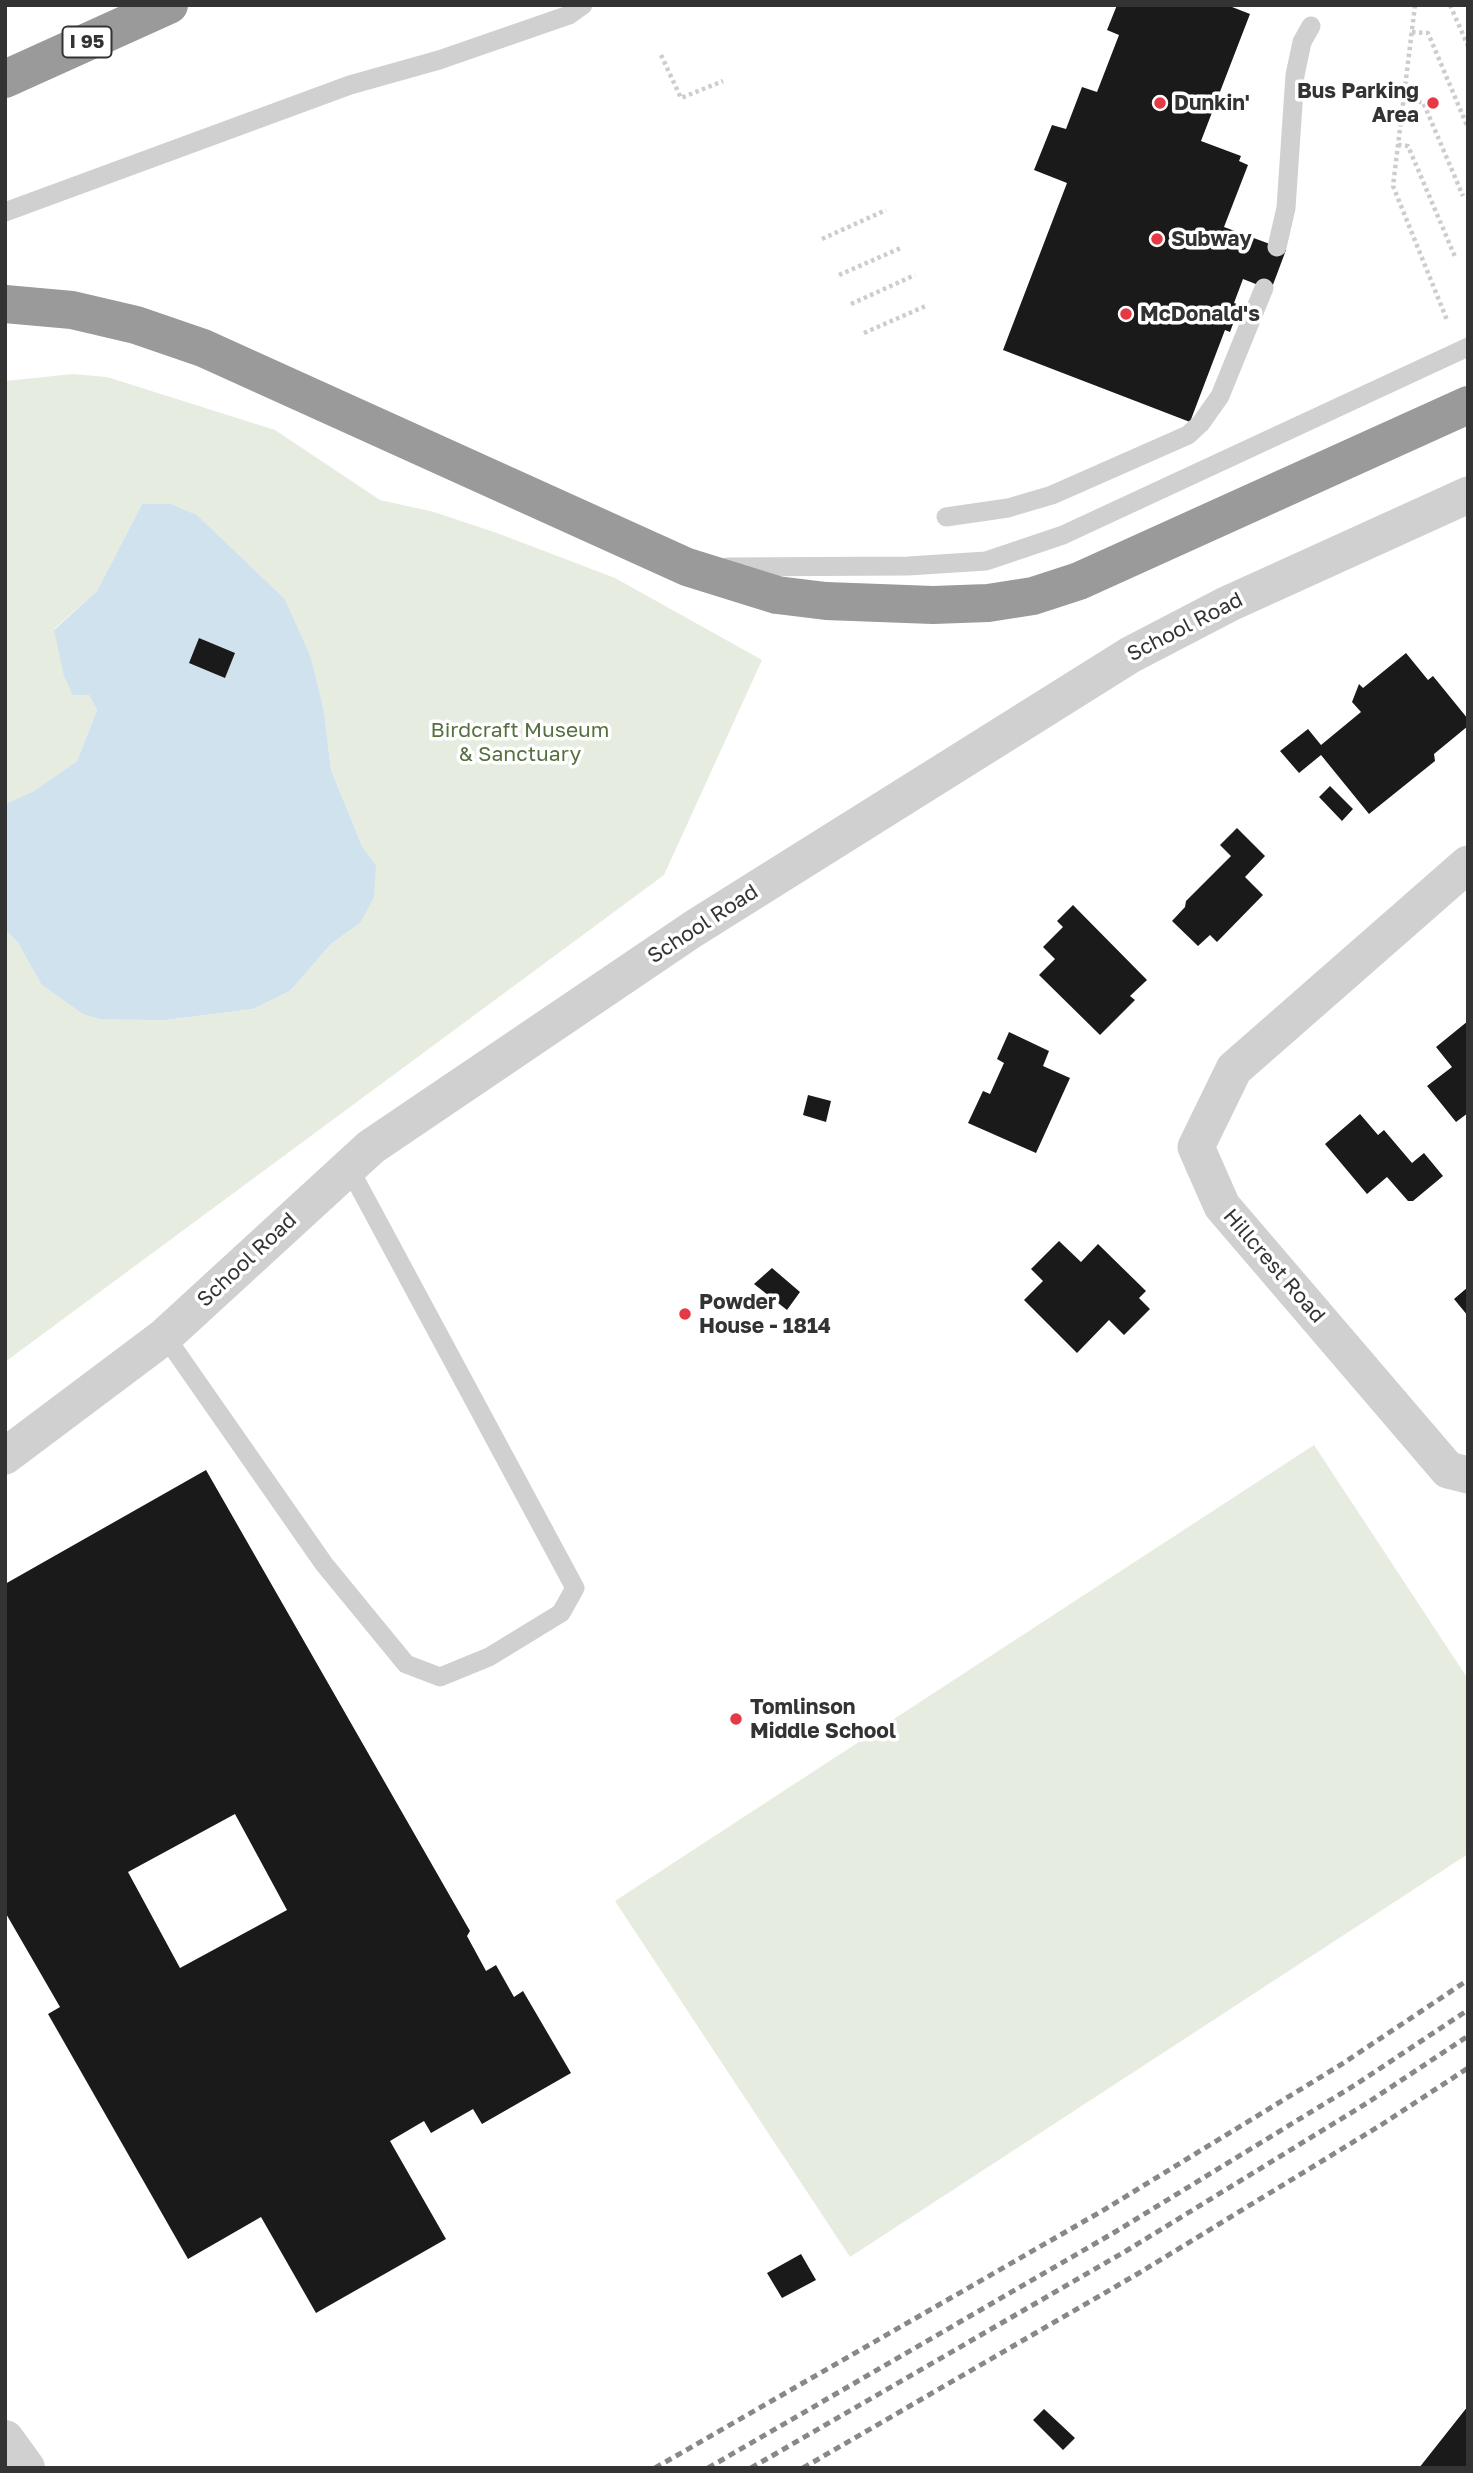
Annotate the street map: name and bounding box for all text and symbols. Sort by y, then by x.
road number: I 95 [62,26,112,58]
place label: Bus Parking Area [1297,78,1419,128]
place label: Dunkin' [1174,90,1250,116]
marker: Dunkin' [1152,95,1168,111]
marker: Bus Parking Area [1425,95,1441,111]
place label: Subway [1171,226,1252,252]
marker: Subway [1149,231,1165,247]
place label: McDonald's [1140,301,1260,327]
marker: McDonald's [1118,306,1134,322]
street label: School Road [1123,587,1247,667]
park label: Birdcraft Museum & Sanctuary [431,717,609,767]
street label: School Road [643,879,763,969]
street label: Hillcrest Road [1218,1204,1330,1328]
street label: School Road [192,1208,302,1312]
place label: Powder House - 1814 [699,1289,831,1339]
marker: Powder House - 1814 [677,1306,693,1322]
place label: Tomlinson Middle School [750,1694,896,1744]
marker: Tomlinson Middle School [728,1711,744,1727]

